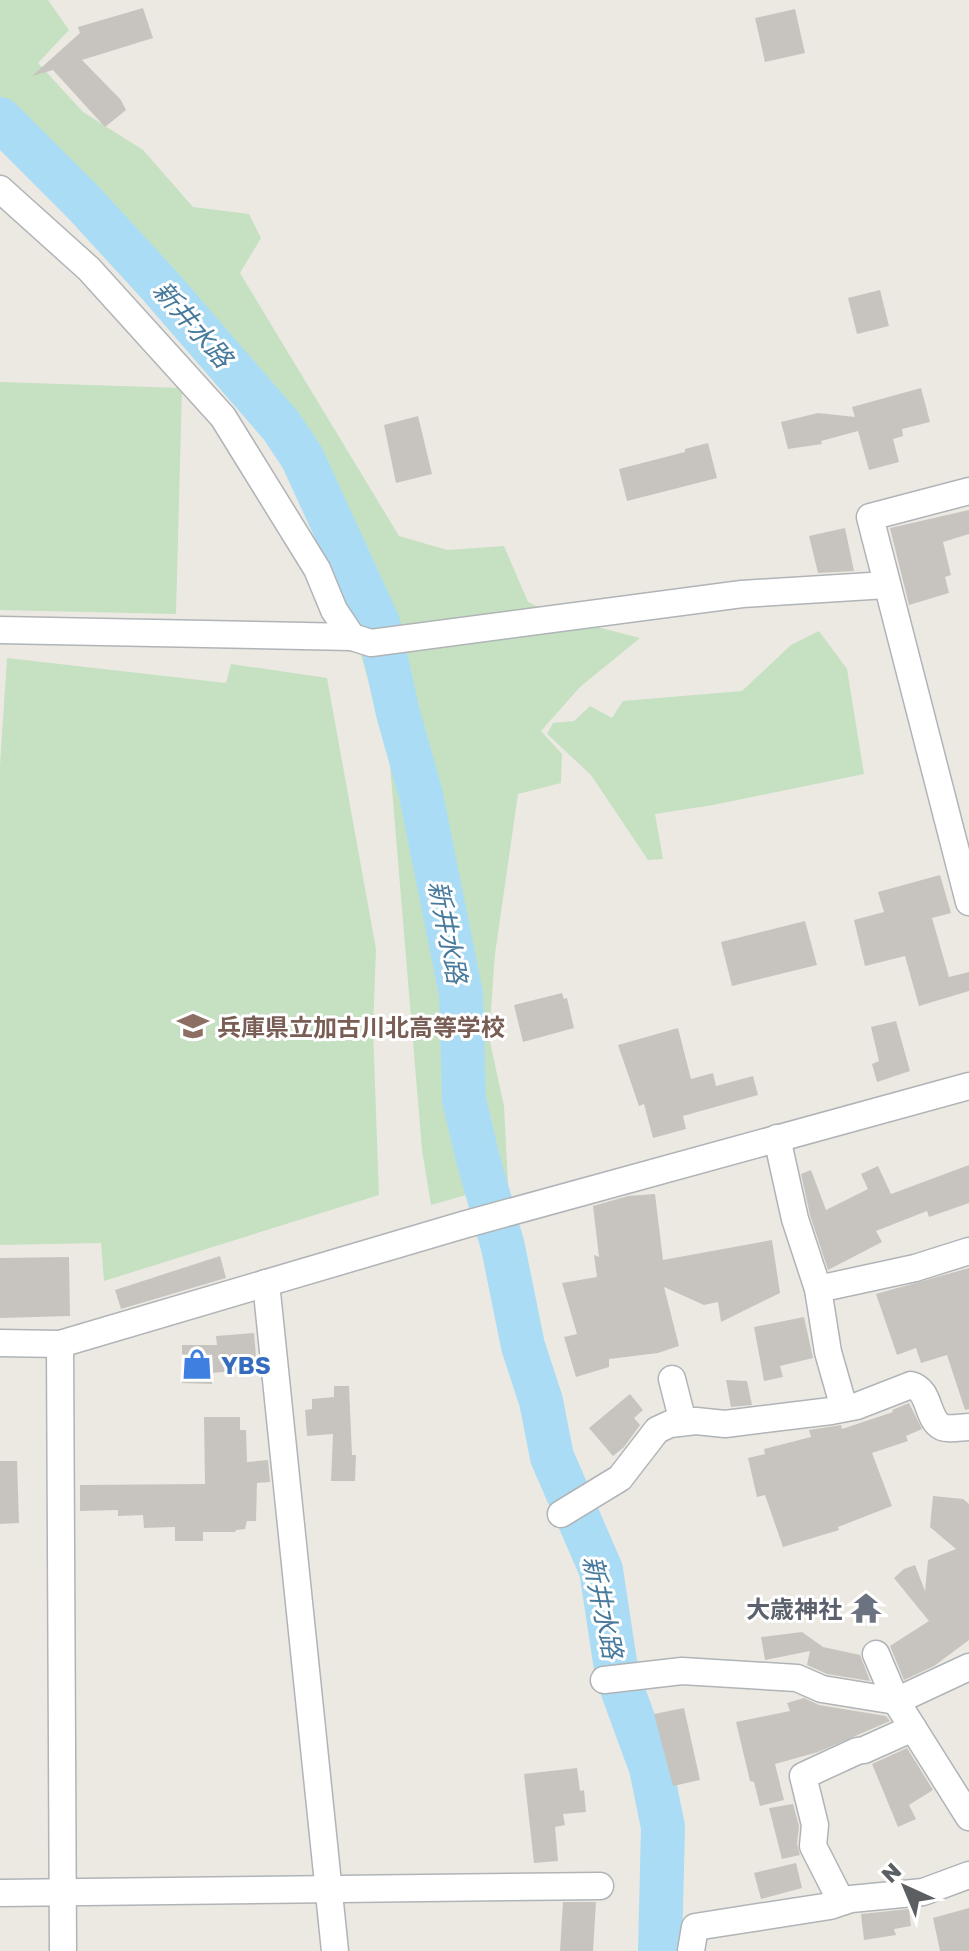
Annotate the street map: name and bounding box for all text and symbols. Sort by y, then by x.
water label: 新井水路 [147,275,240,375]
water label: 新井水路 [423,878,474,988]
school or university icon: 兵庫県立加古川北高等学校 [176,1009,210,1043]
place label: 兵庫県立加古川北高等学校 [217,1012,505,1041]
shop icon: YBS [180,1347,214,1381]
place label: YBS [221,1350,271,1379]
water label: 新井水路 [577,1553,629,1663]
temple icon: 大歳神社 [849,1591,883,1625]
place label: 大歳神社 [746,1594,842,1623]
north arrow [865,1847,945,1927]
text: N [875,1857,906,1888]

